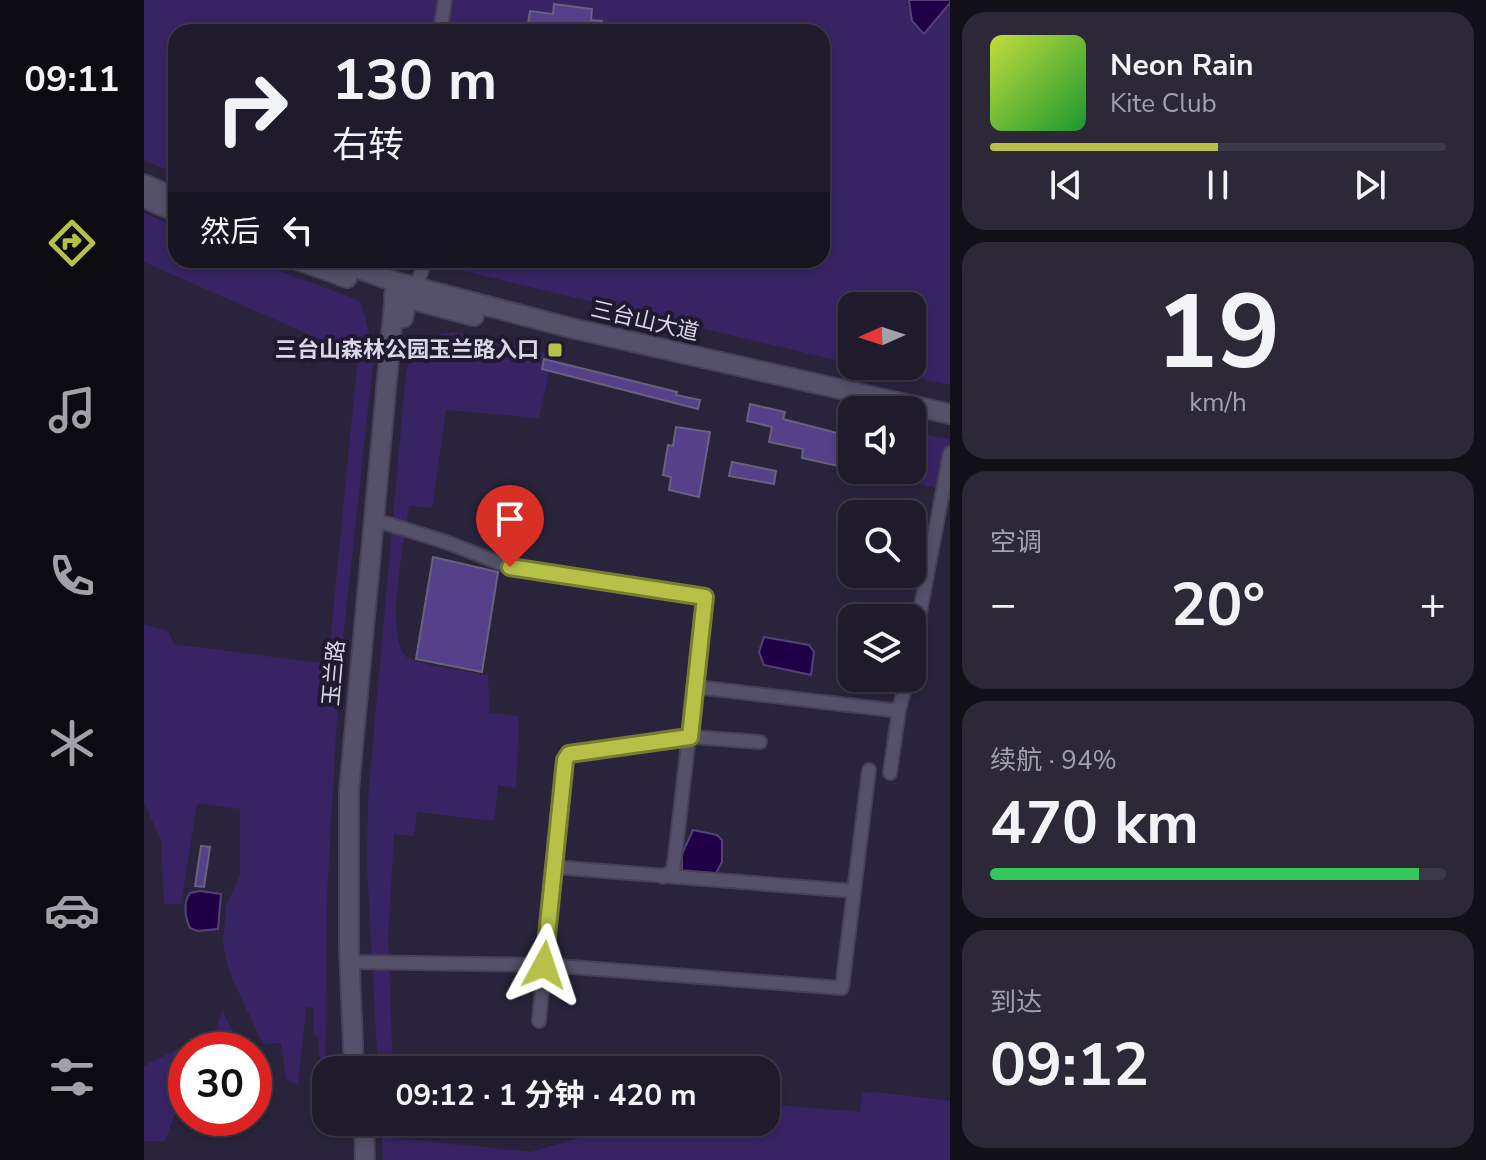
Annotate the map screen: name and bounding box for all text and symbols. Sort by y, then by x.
text: 130 m [332,42,497,119]
text: Neon Rain [1110,45,1254,86]
text: 09:11 [24,55,120,104]
icon: right [200,56,304,160]
text: Kite Club [1110,86,1217,121]
text: 右转 [332,121,404,170]
icon: previous [1044,163,1088,207]
icon: pause [1196,163,1240,207]
icon: next [1348,163,1392,207]
icon: left [276,208,320,252]
text: 然后 [200,212,260,253]
icon: directions [44,215,100,271]
text: 19 [1156,262,1280,404]
north arrow [838,292,926,380]
map controls [838,292,926,692]
street label: 三台山大道 [588,294,702,348]
place label: 三台山森林公园玉兰路入口 [275,335,539,365]
marker: 三台山森林公园玉兰路入口 [546,341,564,359]
icon: music [44,382,100,438]
text: km/h [1189,385,1247,420]
button: sound [838,396,926,484]
pin [476,485,544,567]
icon: arrive [488,497,532,541]
button: search [838,500,926,588]
text: 空调 [990,525,1042,560]
icon: phone [44,548,100,604]
text: 20° [1171,564,1265,646]
text: − [990,575,1016,635]
text: + [1420,575,1446,635]
button: layers [838,604,926,692]
street label: 玉兰路 [316,639,352,707]
icon: climate [44,715,100,771]
text: 续航 · 94% [990,743,1117,778]
text: 470 km [990,782,1199,864]
icon: car [44,882,100,938]
position arrow [502,923,586,1007]
text: 到达 [990,985,1042,1020]
text: 09:12 [990,1024,1149,1106]
speed limit sign: 30 [168,1032,272,1136]
icon: filters [44,1049,100,1105]
text: 09:12 · 1 分钟 · 420 m [395,1075,697,1116]

